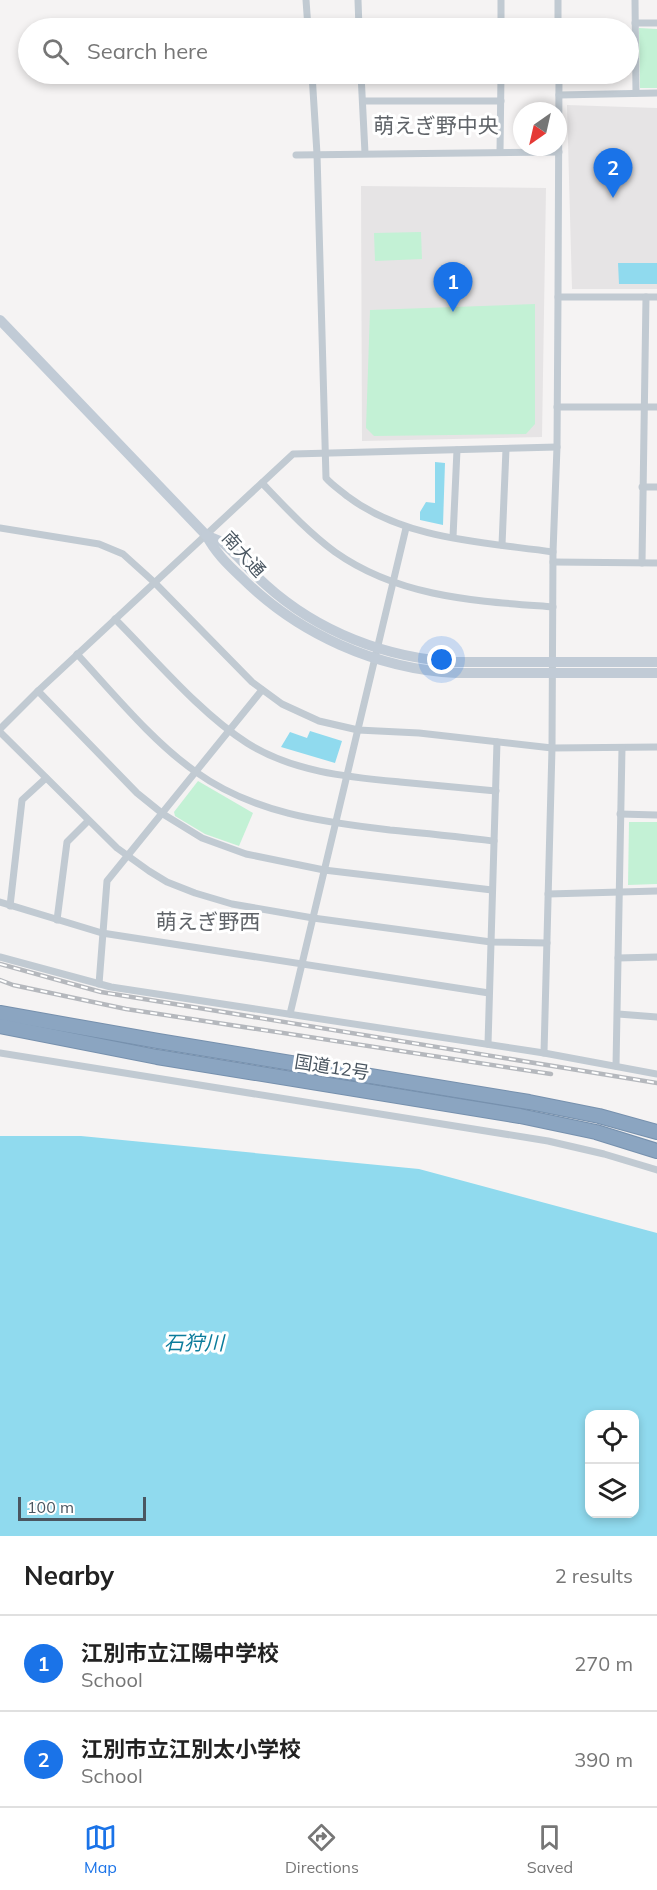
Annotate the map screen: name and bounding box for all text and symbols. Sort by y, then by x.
search box [18,18,639,84]
icon: search [39,35,72,68]
text: Search here [87,37,208,65]
north arrow [513,102,567,156]
district label: 萌えぎ野中央 [373,112,499,138]
pin: 2 [594,148,632,198]
pin: 1 [434,262,472,312]
street label: 南大通 [217,526,271,582]
your location [427,645,456,674]
district label: 萌えぎ野西 [156,908,260,934]
street label: 国道12号 [293,1050,371,1084]
water label: 石狩川 [164,1330,226,1355]
map controls [585,1410,639,1518]
button: locate [585,1410,639,1464]
button: layers [585,1464,639,1518]
scale bar [18,1494,146,1522]
text: 100 m [27,1497,74,1517]
text: Nearby [24,1559,114,1592]
text: 2 results [555,1563,633,1588]
text: 江別市立江陽中学校 [81,1639,279,1667]
text: 1 [38,1651,50,1676]
text: 270 m [574,1651,633,1676]
text: School [81,1667,143,1692]
text: 江別市立江別太小学校 [81,1735,301,1763]
text: 2 [38,1747,50,1772]
text: 390 m [574,1747,633,1772]
text: School [81,1763,143,1788]
tab: Map [84,1821,117,1877]
tab: Directions [285,1821,359,1877]
tab: Saved [527,1821,573,1877]

